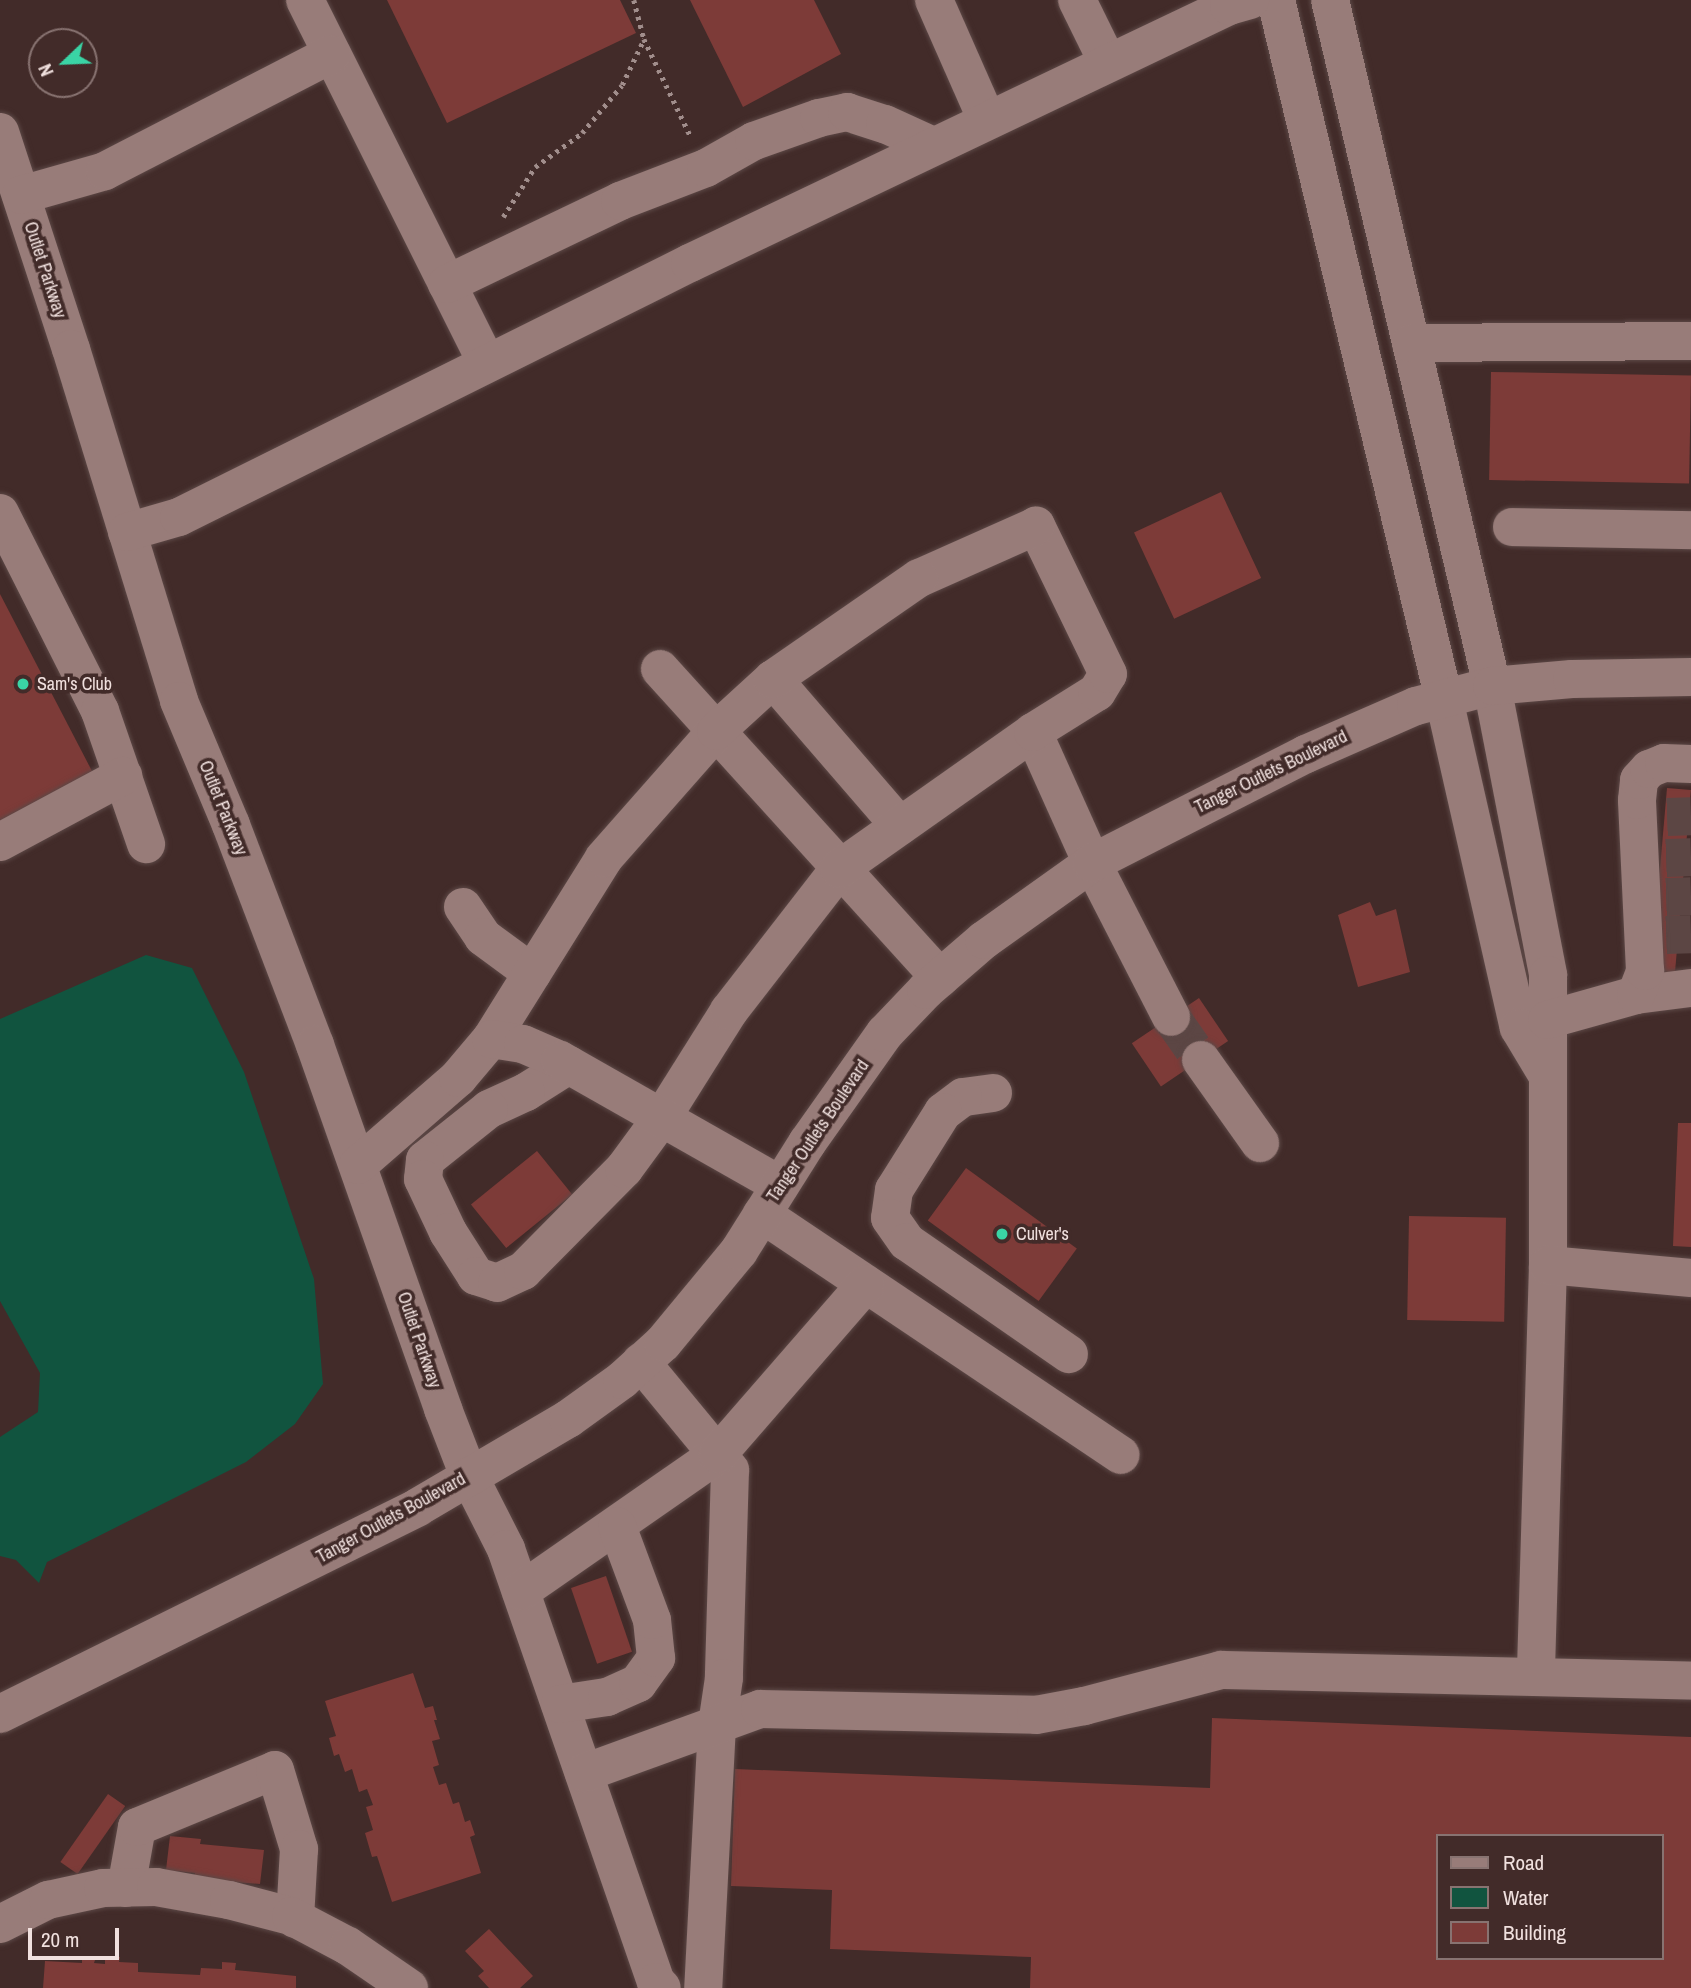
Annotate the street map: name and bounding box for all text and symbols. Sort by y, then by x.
north arrow [28,28,98,98]
text: N [31,60,60,81]
street label: Outlet Parkway [19,219,71,321]
place label: Sam's Club [37,673,112,695]
marker: Sam's Club [15,676,31,692]
street label: Tanger Outlets Boulevard [1191,726,1351,818]
street label: Outlet Parkway [194,758,252,858]
street label: Tanger Outlets Boulevard [762,1056,874,1206]
place label: Culver's [1016,1223,1069,1245]
marker: Culver's [994,1226,1010,1242]
street label: Outlet Parkway [392,1289,446,1391]
street label: Tanger Outlets Boulevard [313,1468,469,1568]
legend [1436,1834,1663,1960]
text: Road [1503,1848,1544,1877]
text: Water [1503,1883,1548,1912]
scale bar [32,1914,122,1958]
text: Building [1503,1918,1566,1947]
text: 20 m [41,1925,79,1954]

